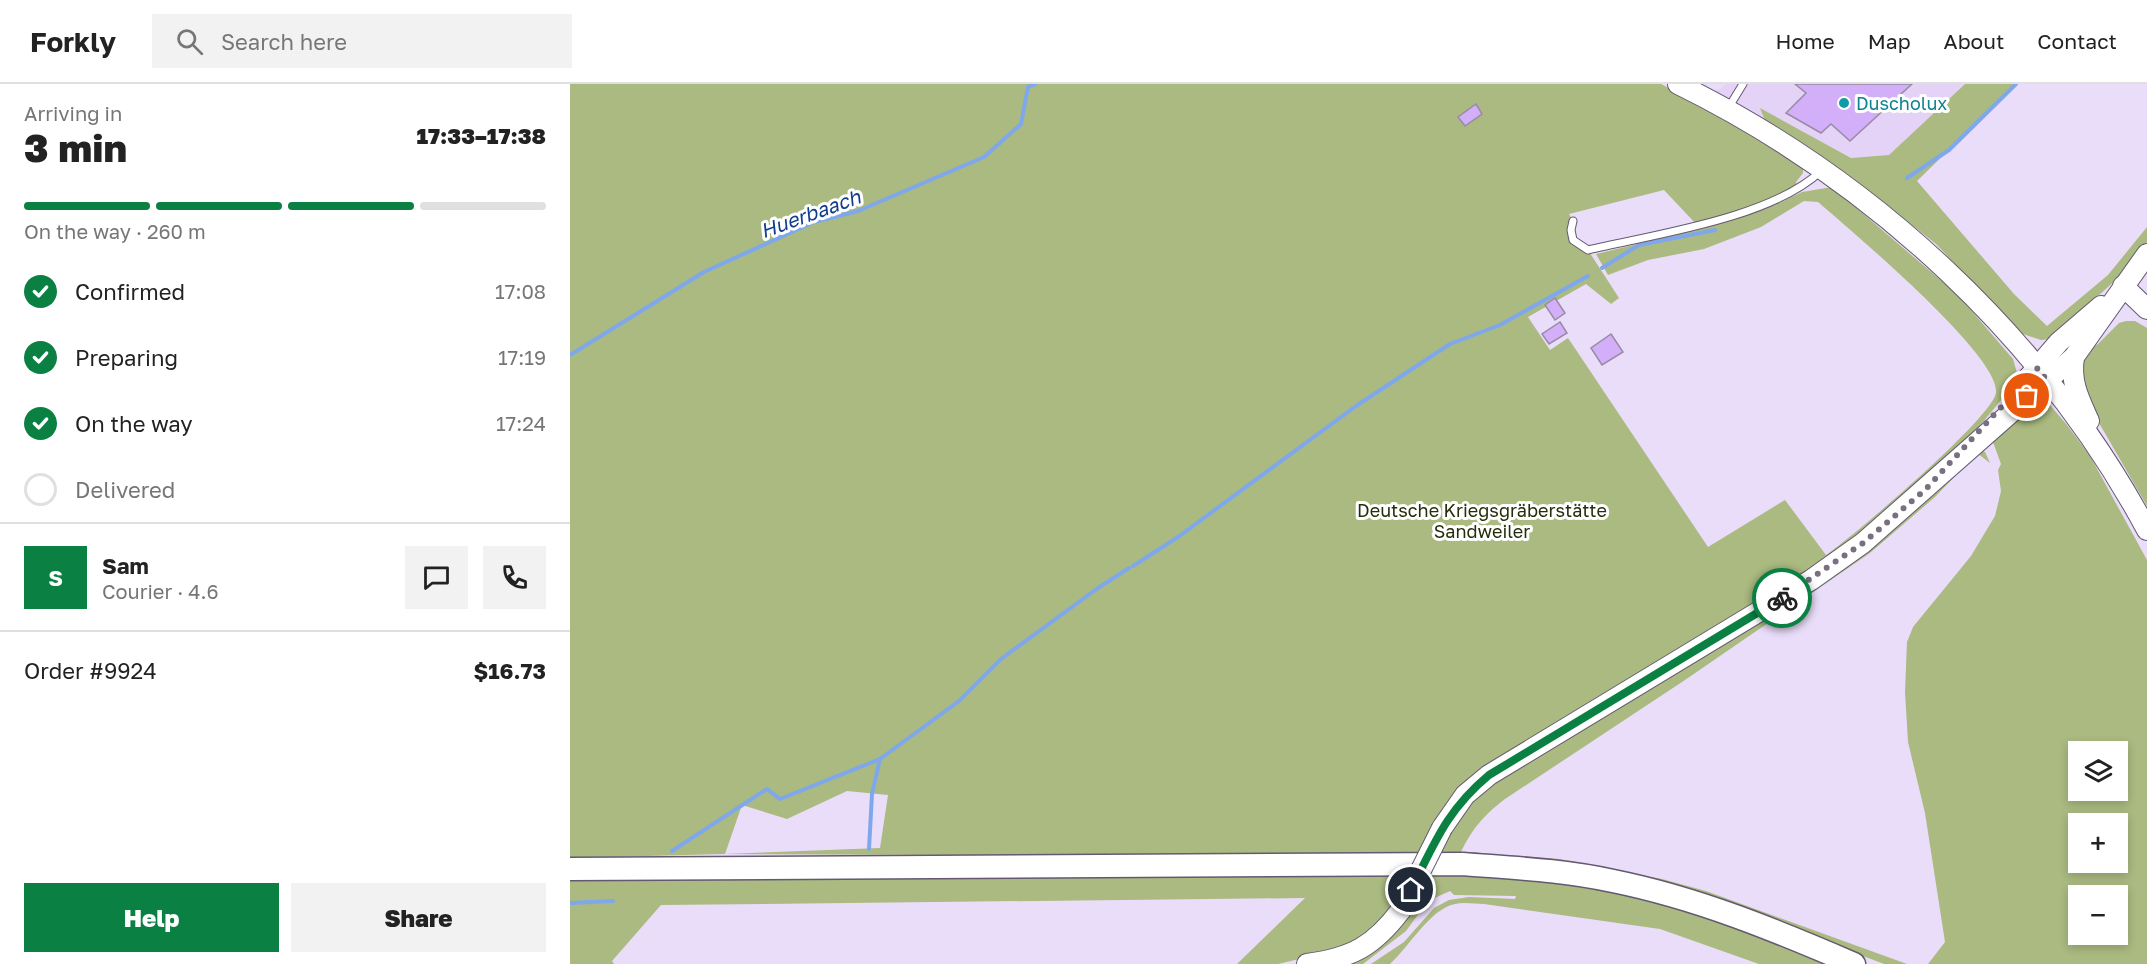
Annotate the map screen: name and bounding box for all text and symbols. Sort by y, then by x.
search box [152,14,572,68]
text: Forkly [30,25,116,58]
icon: search [173,25,206,58]
text: Search here [221,28,347,55]
text: Home [1775,28,1835,54]
text: Map [1868,28,1911,54]
text: About [1944,28,2004,54]
text: Contact [2037,28,2117,54]
place label: Duscholux [1856,92,1947,114]
marker: Duscholux [1837,96,1851,110]
text: Arriving in [24,101,122,125]
text: 17:33–17:38 [416,122,546,149]
text: 3 min [24,124,127,171]
water label: Huerbaach [757,184,864,242]
text: On the way · 260 m [24,219,206,243]
icon: check [24,275,57,308]
text: Confirmed [75,278,185,305]
text: 17:08 [495,279,546,303]
icon: check [24,341,57,374]
text: Preparing [75,344,178,371]
text: 17:19 [498,345,546,369]
pin [2001,370,2052,421]
icon: bag [2010,379,2043,412]
icon: check [24,407,57,440]
text: On the way [75,410,193,437]
text: 17:24 [496,411,546,435]
text: Delivered [75,476,175,503]
park label: Deutsche Kriegsgräberstätte Sandweiler [1357,499,1607,542]
button: chat [405,546,468,609]
button: phone [483,546,546,609]
text: Sam [102,552,149,579]
text: S [48,564,63,591]
courier [1752,568,1812,628]
text: Courier · 4.6 [102,579,219,603]
icon: bike [1766,582,1799,615]
text: Order #9924 [24,657,157,684]
text: $16.73 [474,657,546,684]
map controls [2068,741,2128,945]
button: layers [2068,741,2128,801]
button: + [2068,813,2128,873]
pin [1385,864,1436,915]
icon: home [1394,873,1427,906]
button: Help [24,883,279,952]
button: Share [291,883,546,952]
button: − [2068,885,2128,945]

